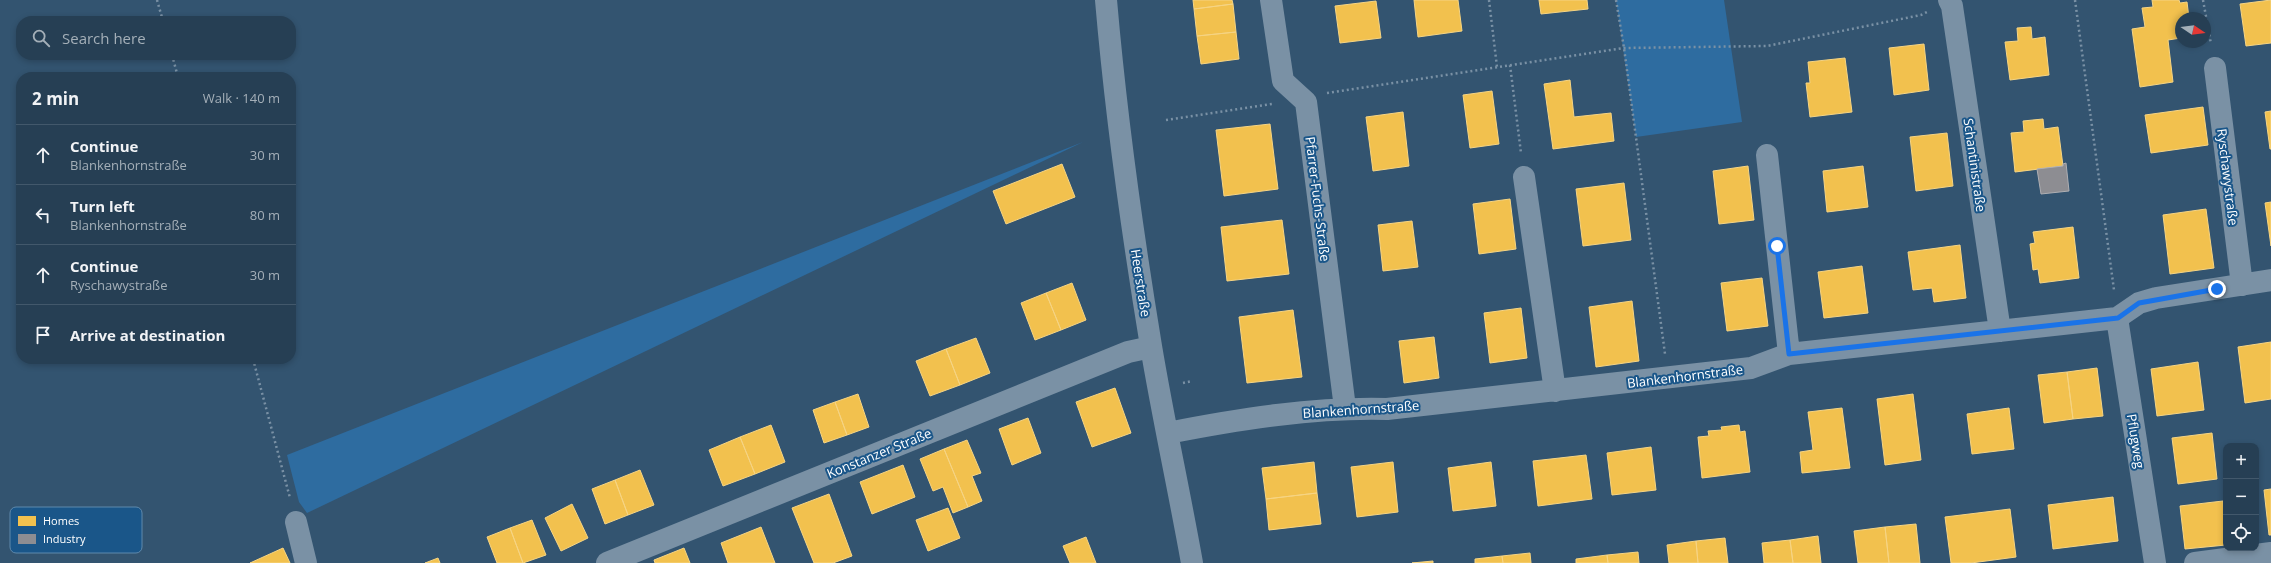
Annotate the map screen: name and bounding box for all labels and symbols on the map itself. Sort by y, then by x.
north arrow [2175,12,2211,48]
street label: Schantinistraße [1960,117,1990,213]
street label: Ryschawystraße [2213,128,2243,226]
street label: Pfarrer-Fuchs-Straße [1301,135,1335,263]
route start [1768,237,1786,255]
street label: Heerstraße [1127,248,1155,318]
route end [2208,280,2226,298]
street label: Blankenhornstraße [1626,360,1744,392]
street label: Blankenhornstraße [1302,396,1420,422]
street label: Pflugweg [2123,412,2149,470]
street label: Konstanzer Straße [824,424,934,482]
legend [10,507,142,553]
text: Homes [43,513,79,528]
text: Industry [43,531,86,546]

